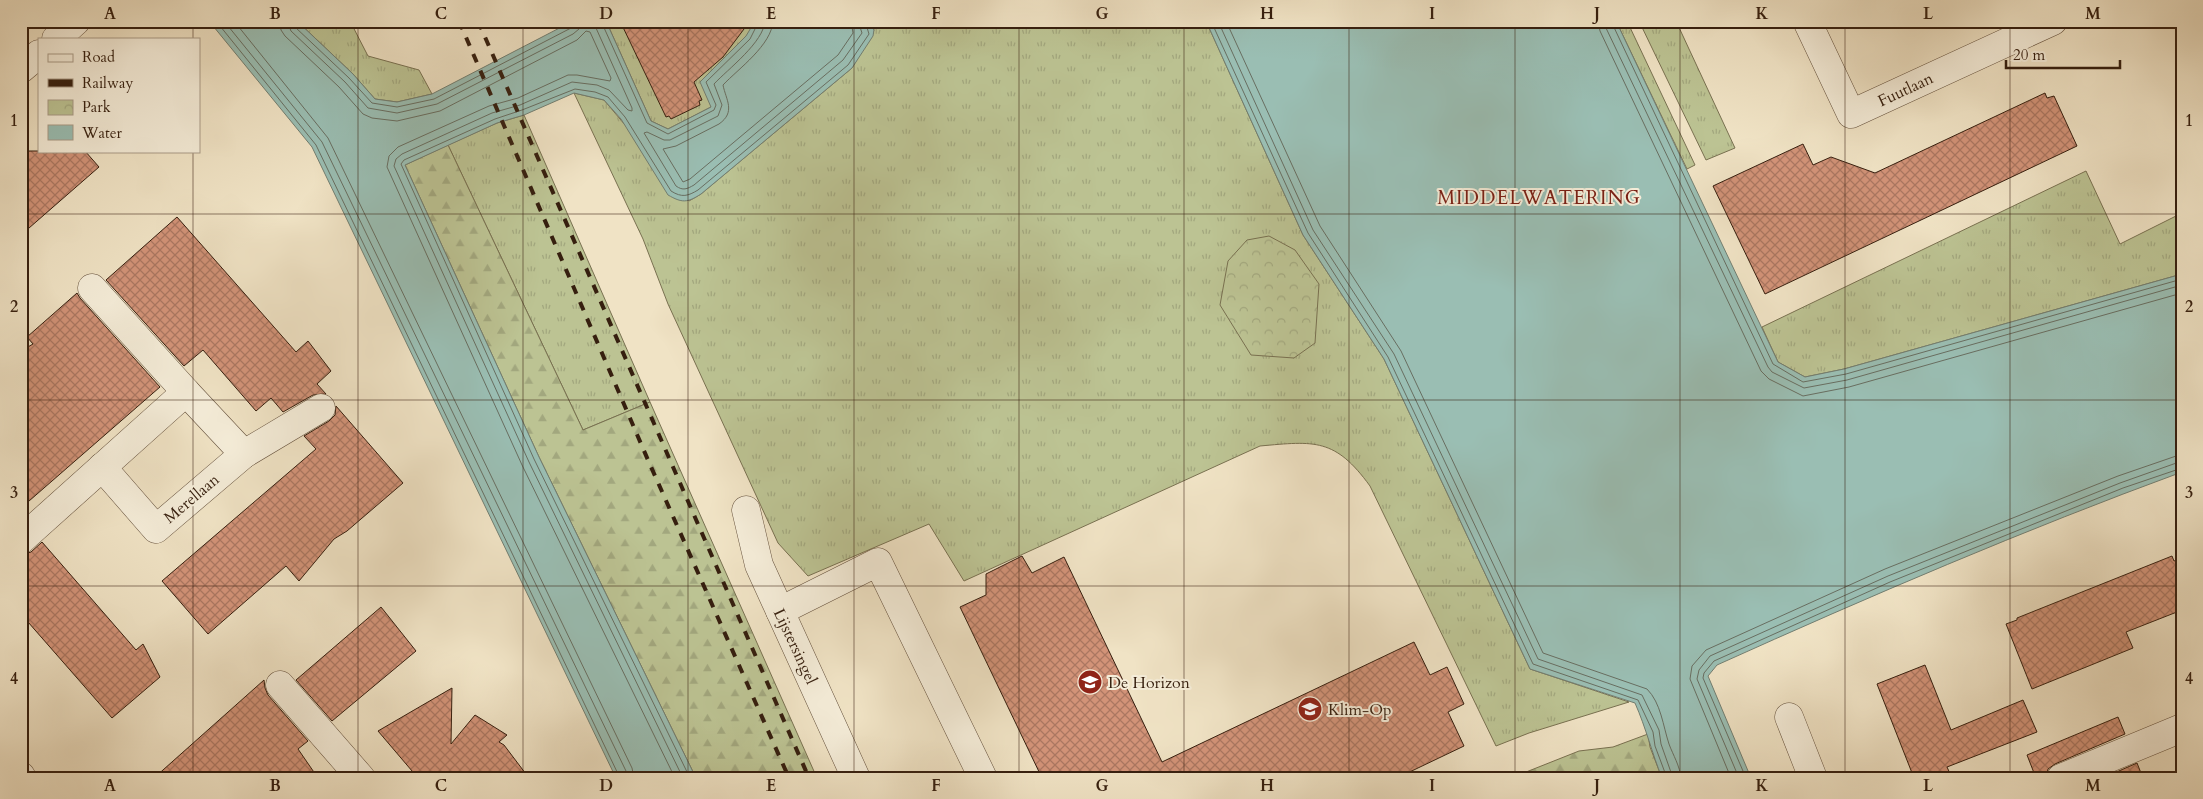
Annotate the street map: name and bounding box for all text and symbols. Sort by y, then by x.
text: A [104,3,116,25]
text: B [269,3,281,25]
text: C [435,3,447,25]
text: D [599,3,613,25]
text: E [766,3,776,25]
text: F [931,3,941,25]
text: G [1095,3,1109,25]
text: H [1260,3,1274,25]
text: I [1429,3,1435,25]
text: J [1592,3,1600,25]
text: K [1756,3,1769,25]
text: L [1923,3,1934,25]
text: M [2085,3,2101,25]
legend [38,38,200,152]
scale bar [2006,38,2119,70]
text: 20 m [2013,45,2045,65]
text: Road [82,47,115,67]
street label: Fuutlaan [1874,68,1937,112]
text: Railway [82,73,133,93]
text: Park [82,97,111,117]
text: 1 [10,110,18,132]
text: 1 [2185,110,2193,132]
text: Water [81,123,123,143]
district label: MIDDELWATERING [1437,185,1641,211]
text: 2 [10,296,18,318]
text: 2 [2185,296,2193,318]
street label: Merellaan [159,469,224,529]
text: 3 [10,482,18,504]
text: 3 [2185,482,2193,504]
street label: Lijstersingel [768,605,822,688]
text: 4 [10,668,18,690]
text: 4 [2185,668,2193,690]
school or university icon: De Horizon [1077,669,1103,695]
place label: De Horizon [1108,672,1190,694]
school or university icon: Klim-Op [1297,696,1323,722]
place label: Klim-Op [1328,699,1391,721]
text: A [104,775,116,797]
text: B [269,775,281,797]
text: C [435,775,447,797]
text: D [599,775,613,797]
text: E [766,775,776,797]
text: F [931,775,941,797]
text: G [1095,775,1109,797]
text: H [1260,775,1274,797]
text: I [1429,775,1435,797]
text: J [1592,775,1600,797]
text: K [1756,775,1769,797]
text: L [1923,775,1934,797]
text: M [2085,775,2101,797]

